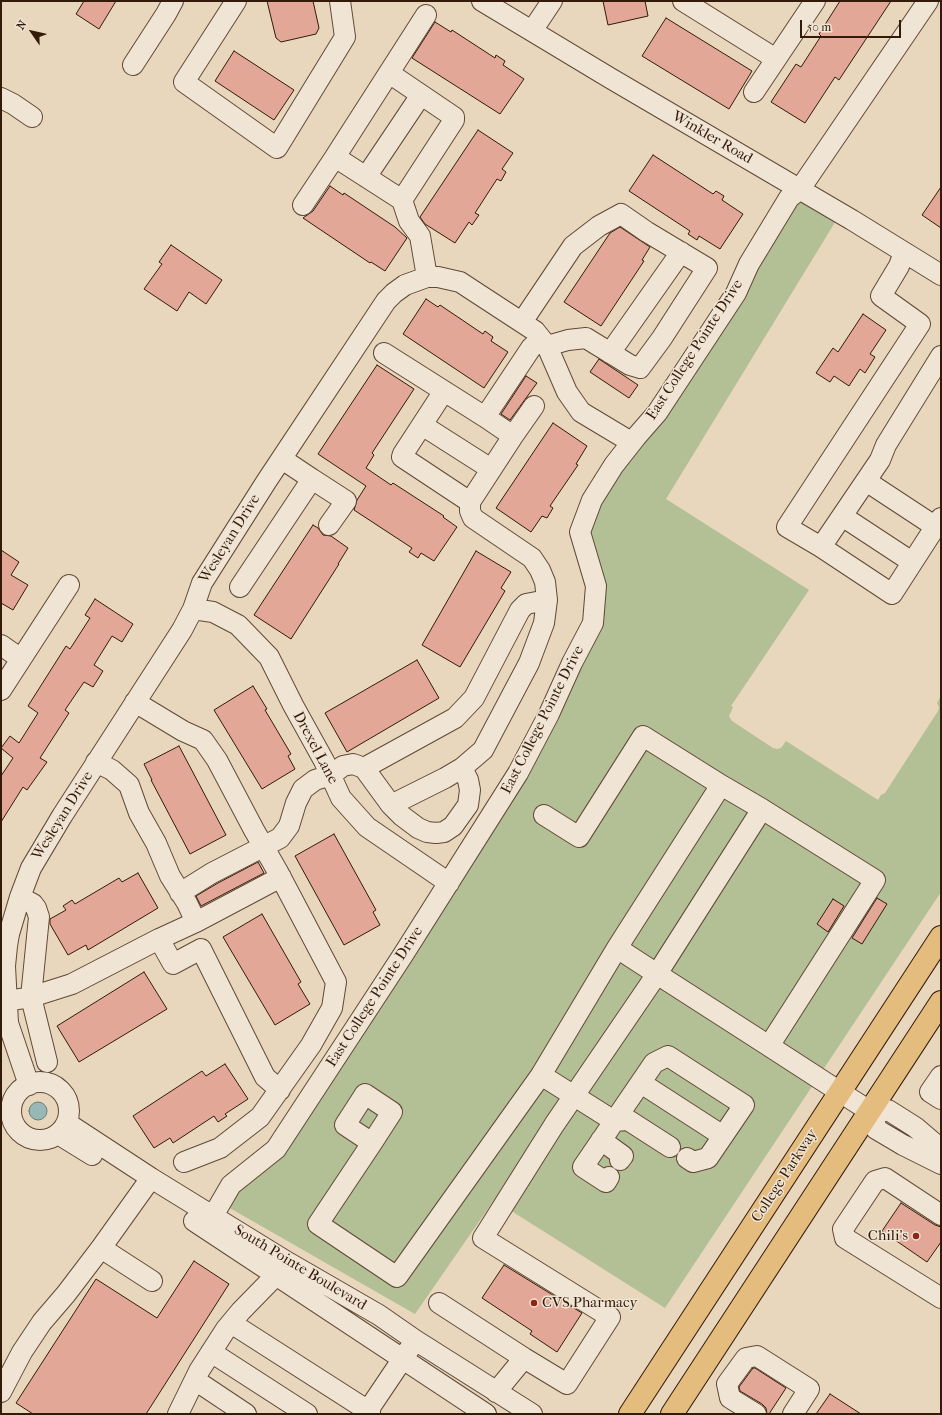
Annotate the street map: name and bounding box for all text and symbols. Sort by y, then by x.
north arrow [12,12,52,52]
scale bar [802,12,903,38]
text: N [14,18,29,32]
text: 50 m [807,20,831,34]
street label: Winkler Road [669,108,755,168]
street label: East College Pointe Drive [643,276,747,424]
street label: Wesleyan Drive [196,491,264,587]
street label: East College Pointe Drive [498,643,588,797]
street label: Drexel Lane [288,709,342,787]
street label: Wesleyan Drive [29,768,97,864]
street label: East College Pointe Drive [323,923,427,1071]
street label: College Parkway [748,1126,822,1226]
street label: South Pointe Boulevard [230,1221,370,1315]
place label: Chili's [868,1227,908,1245]
marker: Chili's [911,1231,921,1241]
place label: CVS Pharmacy [542,1294,638,1312]
marker: CVS Pharmacy [529,1298,539,1308]

